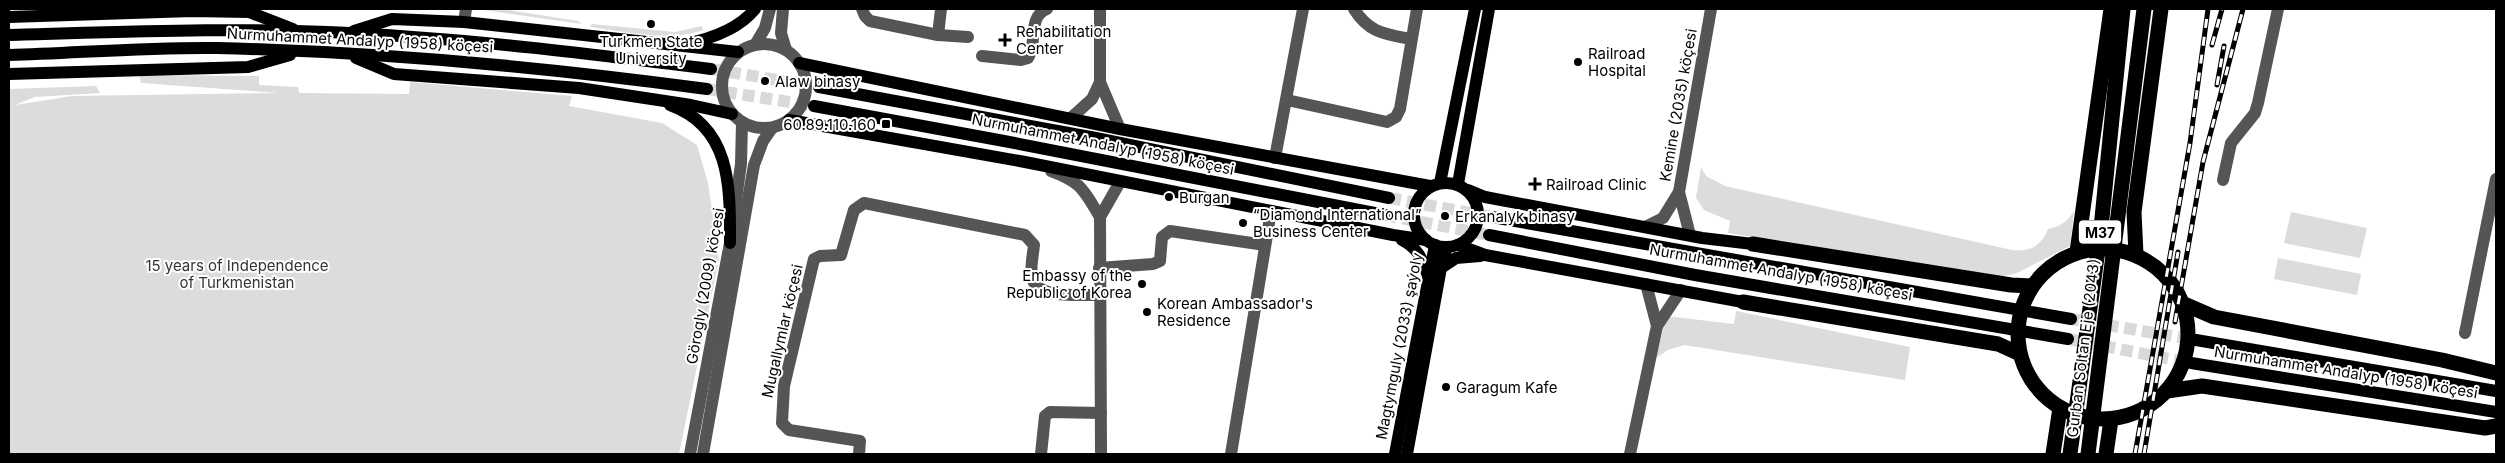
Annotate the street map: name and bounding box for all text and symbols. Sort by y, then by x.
marker: Turkmen State University [645,18,657,30]
place label: Rehabilitation Center [1016,22,1111,58]
street label: Nurmuhammet Andalyp (1958) köçesi [226,24,494,56]
street label: Kemine (2035) köçesi [1655,27,1701,183]
place label: Turkmen State University [599,32,703,68]
marker: Rehabilitation Center [998,33,1012,47]
place label: Railroad Hospital [1588,44,1646,80]
marker: Railroad Hospital [1572,56,1584,68]
place label: Alaw binasy [775,72,861,91]
marker: Alaw binasy [759,75,771,87]
street label: Nurmuhammet Andalyp (1958) köçesi [970,109,1236,179]
place label: 60.89.110.160 [783,115,876,134]
marker: 60.89.110.160 [880,118,892,130]
place label: Railroad Clinic [1546,175,1647,194]
marker: Railroad Clinic [1528,177,1542,191]
place label: Burgan [1179,188,1230,207]
marker: Burgan [1163,191,1175,203]
place label: “Diamond International” Business Center [1253,205,1422,241]
street label: Görogly (2009) köçesi [682,206,728,366]
place label: Erkanalyk binasy [1455,207,1576,226]
marker: Erkanalyk binasy [1439,210,1451,222]
marker: “Diamond International” Business Center [1237,217,1249,229]
road number: M37 [2079,220,2121,243]
street label: Nurmuhammet Andalyp (1958) köçesi [1648,239,1914,305]
street label: Magtymguly (2033) şaýoly [1372,250,1427,441]
park label: 15 years of Independence of Turkmenistan [145,256,329,292]
street label: Gurban Soltan Eje (2043) [2063,258,2103,438]
street label: Mugallymlar köçesi [757,262,807,400]
place label: Embassy of the Republic of Korea [1007,266,1132,302]
marker: Embassy of the Republic of Korea [1136,278,1148,290]
place label: Korean Ambassador's Residence [1157,294,1313,330]
marker: Korean Ambassador's Residence [1141,306,1153,318]
street label: Nurmuhammet Andalyp (1958) köçesi [2213,342,2479,402]
place label: Garagum Kafe [1456,378,1557,397]
marker: Garagum Kafe [1440,381,1452,393]

